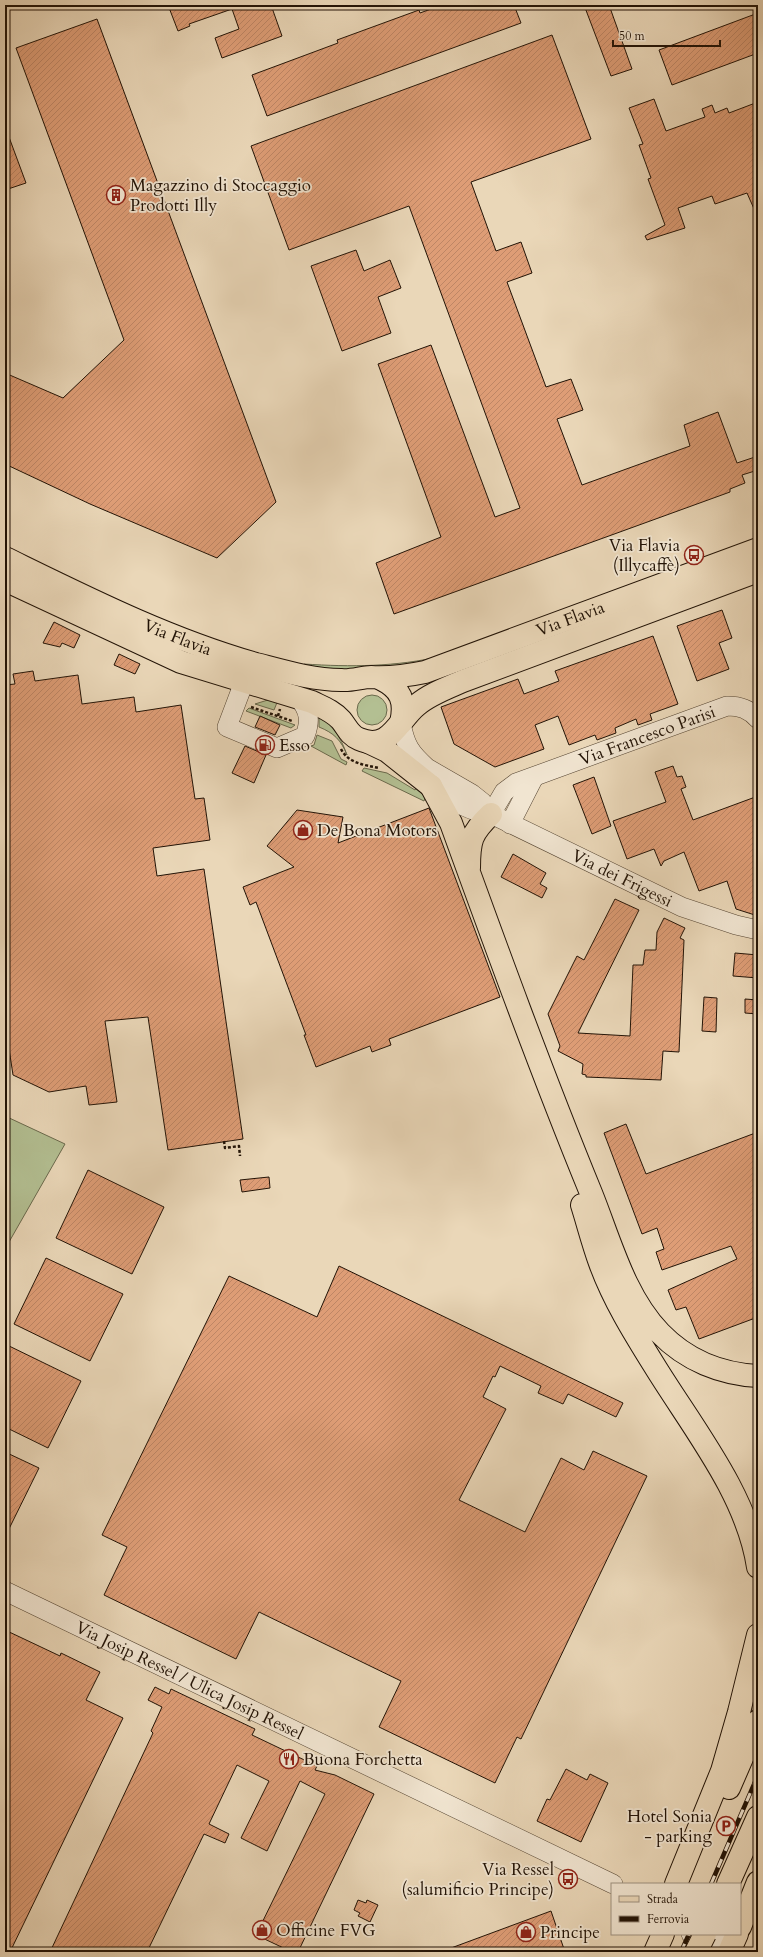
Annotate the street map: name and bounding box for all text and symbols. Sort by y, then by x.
scale bar [613,22,720,48]
text: 50 m [619,28,646,44]
place label: Magazzino di Stoccaggio Prodotti Illy [130,174,311,217]
building icon: Magazzino di Stoccaggio Prodotti Illy [105,184,127,206]
place label: Via Flavia (Illycaffè) [609,534,681,577]
bus stop icon: Via Flavia (Illycaffè) [683,544,705,566]
street label: Via Flavia [533,595,608,642]
street label: Via Flavia [140,613,215,661]
street label: Via Francesco Parisi [576,700,719,771]
fuel station icon: Esso [254,734,276,756]
place label: Esso [279,734,310,757]
shop icon: De Bona Motors [292,819,314,841]
place label: De Bona Motors [317,819,437,842]
street label: Via dei Frigessi [568,844,677,912]
street label: Via Josip Ressel / Ulica Josip Ressel [72,1615,308,1745]
restaurant icon: Buona Forchetta [278,1748,300,1770]
place label: Buona Forchetta [303,1748,423,1771]
place label: Hotel Sonia - parking [627,1805,713,1848]
parking icon: Hotel Sonia - parking [715,1815,737,1837]
place label: Via Ressel (salumificio Principe) [402,1858,555,1901]
bus stop icon: Via Ressel (salumificio Principe) [557,1868,579,1890]
legend [611,1883,741,1935]
text: Strada [647,1891,679,1907]
text: Ferrovia [647,1911,690,1927]
shop icon: Officine FVG [251,1919,273,1941]
place label: Officine FVG [276,1919,376,1942]
shop icon: Principe [515,1921,537,1943]
place label: Principe [540,1921,600,1944]

